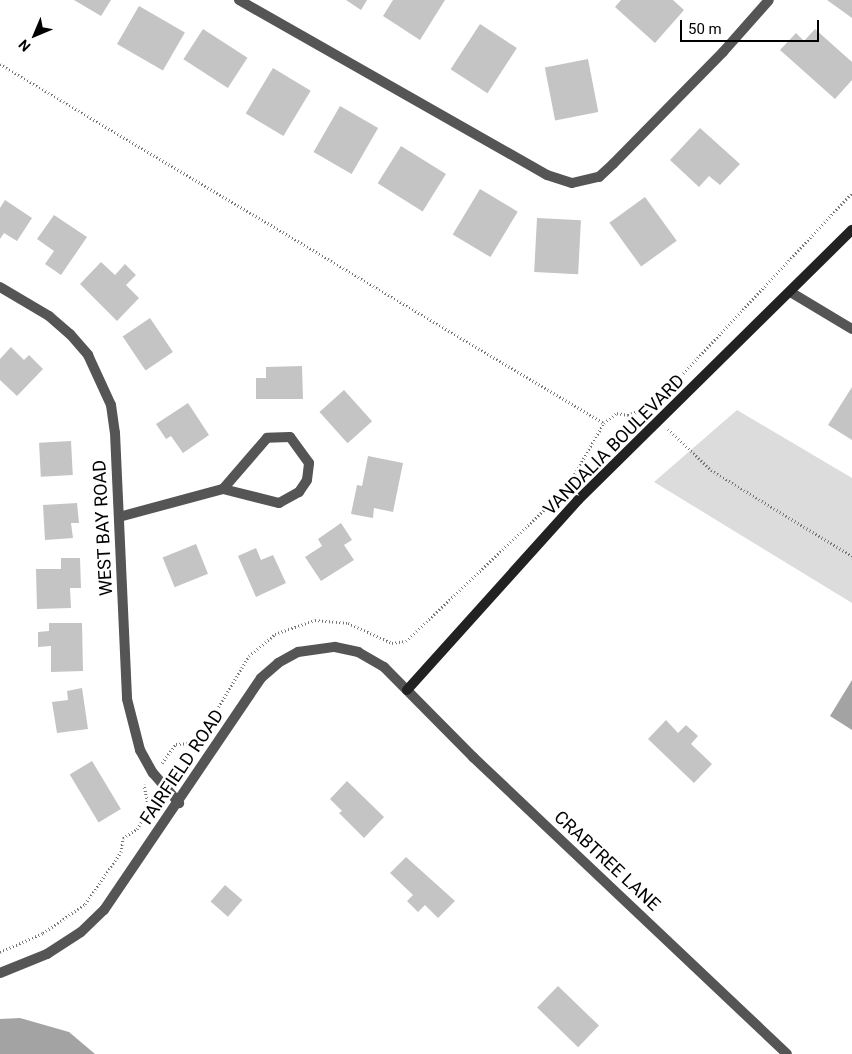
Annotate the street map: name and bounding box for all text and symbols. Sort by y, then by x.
north arrow [10,10,60,60]
scale bar [682,10,821,42]
text: 50 m [688,20,722,38]
text: N [15,36,34,55]
street label: VANDALIA BOULEVARD [539,370,689,520]
street label: WEST BAY ROAD [89,459,117,597]
street label: FAIRFIELD ROAD [136,705,228,829]
street label: CRABTREE LANE [550,806,664,916]

